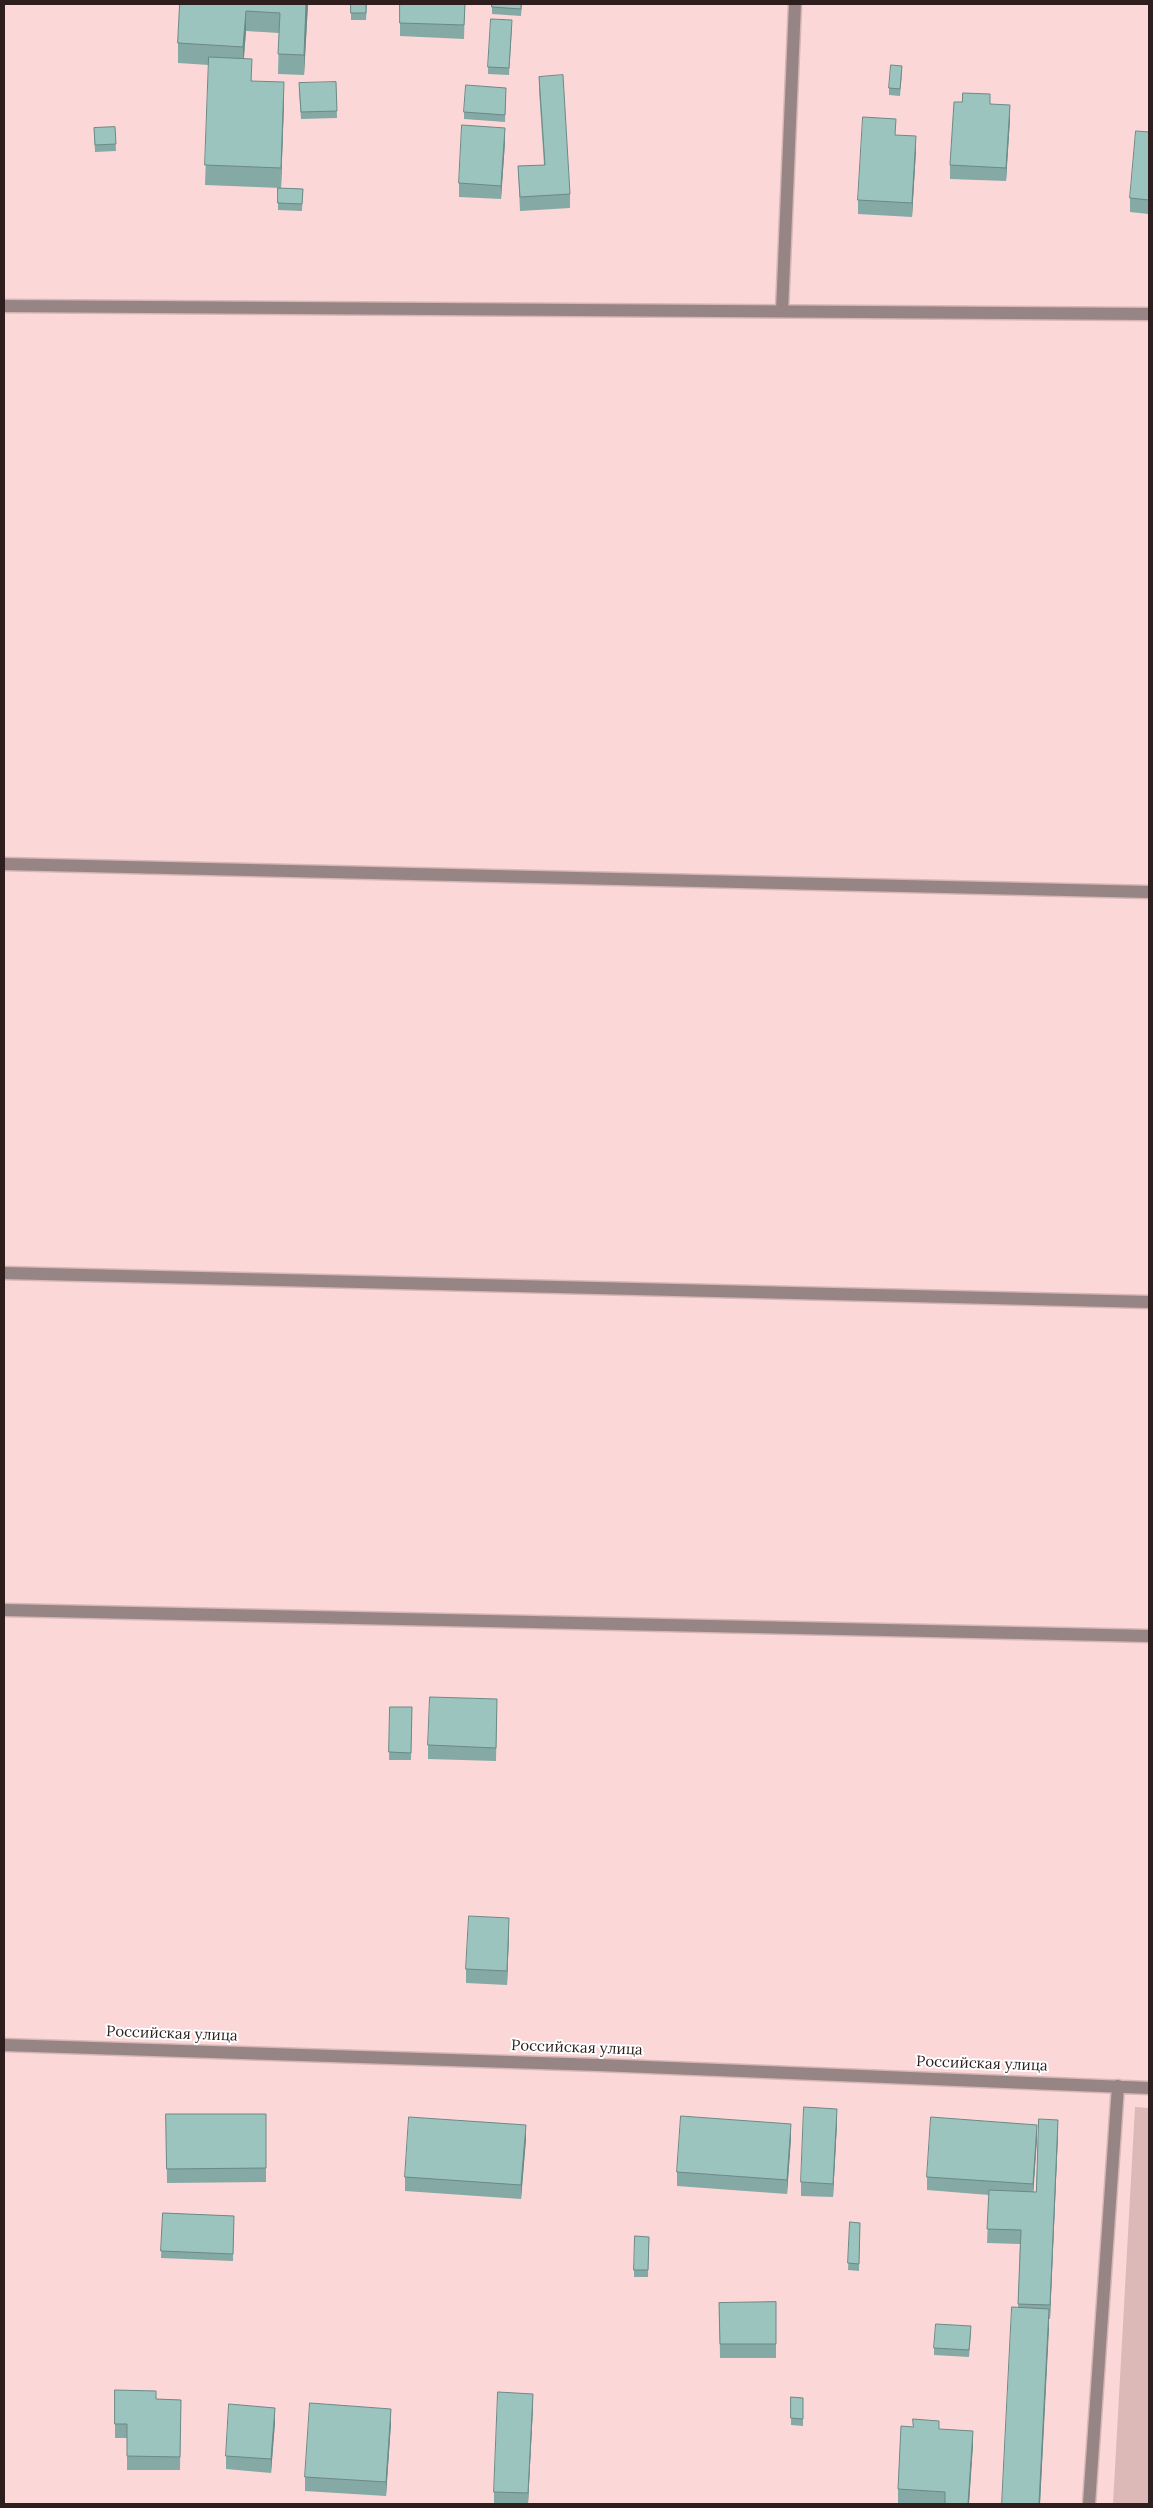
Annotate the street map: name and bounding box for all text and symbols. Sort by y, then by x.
street label: Российская улица [106,2023,238,2045]
street label: Российская улица [511,2037,643,2059]
street label: Российская улица [916,2053,1048,2075]

